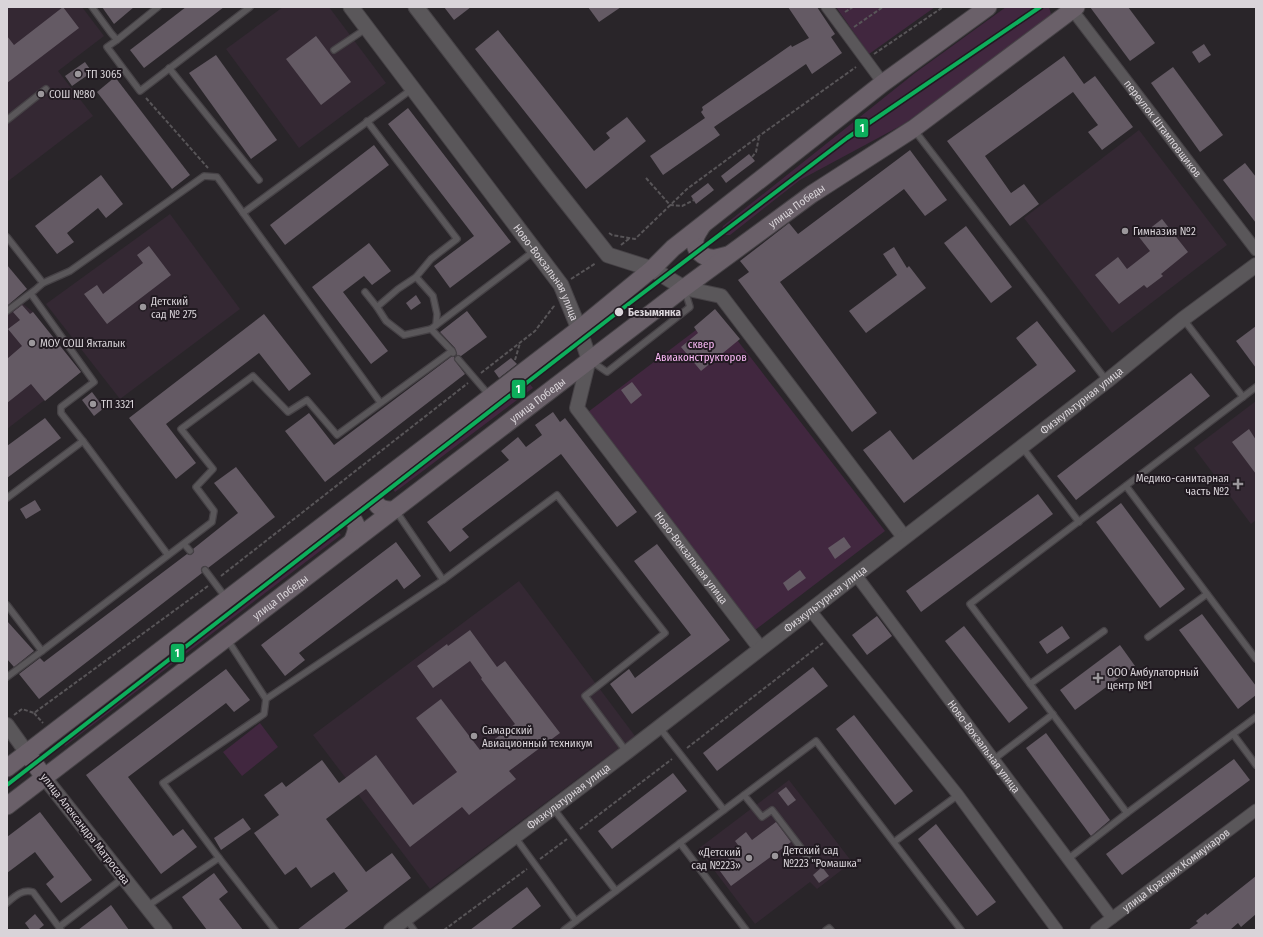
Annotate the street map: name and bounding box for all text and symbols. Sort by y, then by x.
place label: ТП 3065 [86,68,121,81]
marker: ТП 3065 [73,69,83,79]
street label: переулок Штамповщиков [1122,77,1204,180]
place label: СОШ №80 [49,88,95,101]
marker: СОШ №80 [36,89,46,99]
line badge: 1 [854,118,869,138]
text: 1 [860,122,864,135]
street label: улица Победы [766,181,827,230]
street label: Ново-Вокзальная улица [511,221,581,323]
place label: Гимназия №2 [1133,225,1196,238]
marker: Гимназия №2 [1120,226,1130,236]
place label: Детский сад № 275 [150,295,197,321]
marker: Детский сад № 275 [138,302,148,312]
marker: Безымянка [613,306,625,318]
place label: Безымянка [628,306,681,319]
place label: МОУ СОШ Якталык [40,337,126,350]
marker: МОУ СОШ Якталык [27,338,37,348]
park label: сквер Авиаконструкторов [655,338,747,364]
street label: Физкультурная улица [1037,364,1125,437]
street label: улица Победы [507,375,568,425]
line badge: 1 [511,379,526,399]
text: 1 [516,383,520,396]
place label: ТП 3321 [101,398,134,411]
marker: ТП 3321 [88,399,98,409]
place label: Медико-санитарная часть №2 [1136,472,1229,498]
marker: Медико-санитарная часть №2 [1232,478,1244,490]
street label: Ново-Вокзальная улица [652,509,731,607]
street label: Физкультурная улица [781,563,869,635]
street label: улица Победы [250,572,311,622]
line badge: 1 [170,643,185,663]
text: 1 [175,647,179,660]
place label: ООО Амбулаторный центр №1 [1107,666,1199,692]
marker: ООО Амбулаторный центр №1 [1092,672,1104,684]
street label: Ново-Вокзальная улица [945,697,1023,796]
place label: Самарский Авиационный техникум [482,724,593,750]
marker: Самарский Авиационный техникум [469,731,479,741]
street label: Физкультурная улица [524,761,613,832]
street label: улица Александра Матросова [38,771,132,887]
street label: улица Красных Коммунаров [1120,826,1232,914]
place label: Детский сад №223 "Ромашка" [782,844,861,870]
place label: «Детский сад №223» [691,846,741,872]
marker: Детский сад №223 "Ромашка" [770,851,780,861]
marker: «Детский сад №223» [744,853,754,863]

